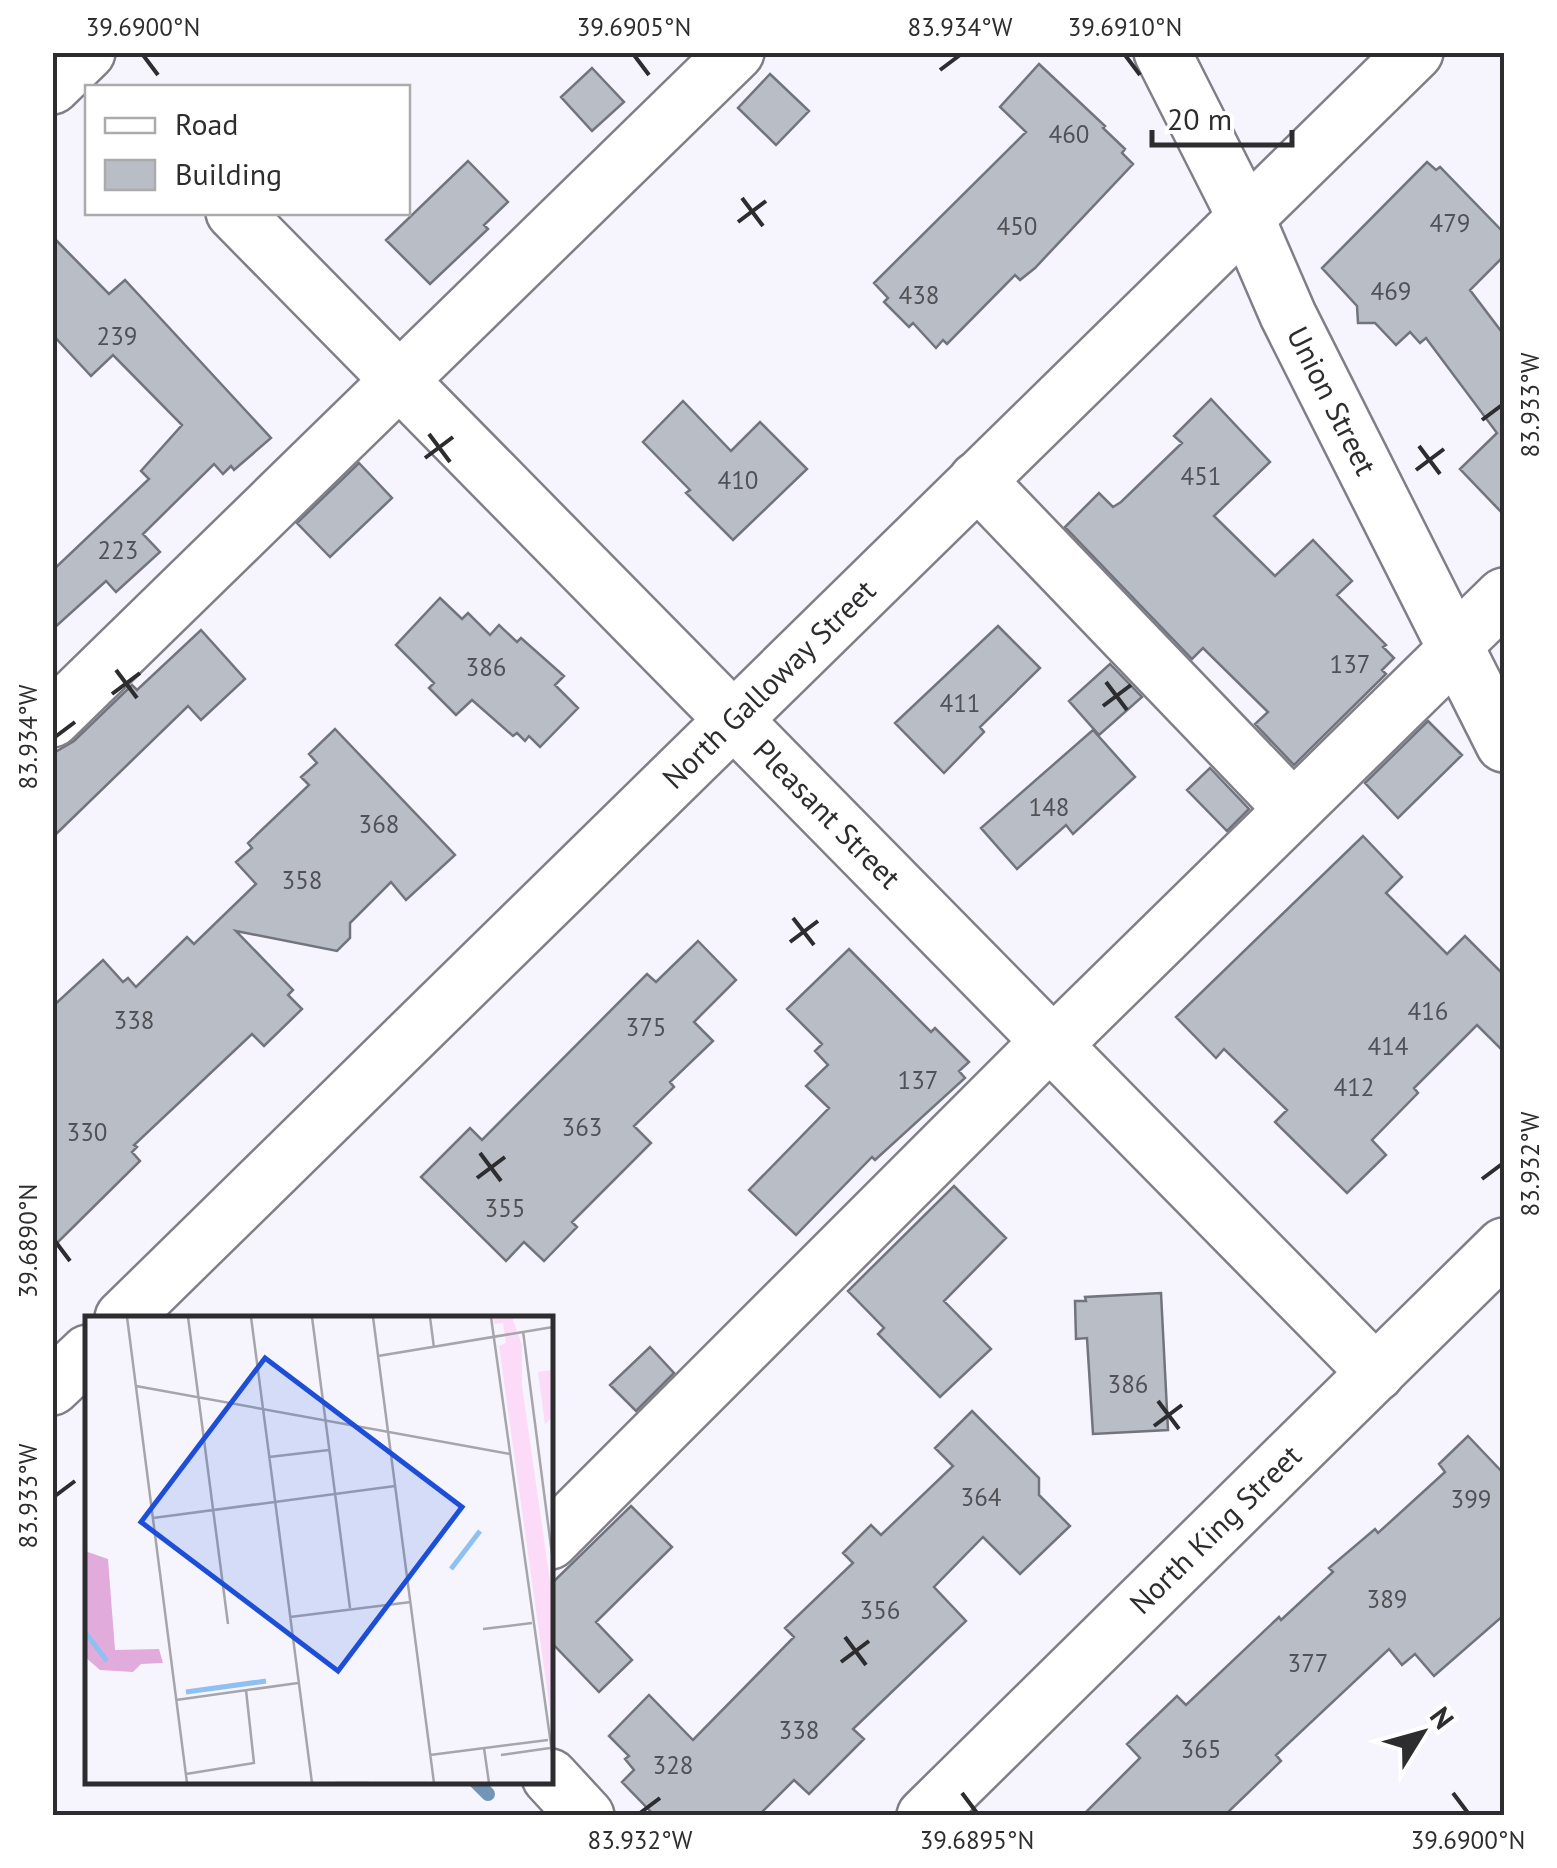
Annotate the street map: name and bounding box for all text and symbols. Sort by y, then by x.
text: 39.6900°N [86,11,200,43]
text: 39.6905°N [577,11,691,43]
text: 83.934°W [908,11,1013,43]
text: 39.6910°N [1068,11,1182,43]
legend [85,85,410,215]
scale bar [1152,85,1292,147]
text: 20 m [1167,99,1232,138]
text: Road [175,104,239,143]
house number: 460 [1049,118,1089,150]
text: Building [175,154,282,193]
house number: 479 [1430,207,1470,239]
house number: 450 [997,210,1037,242]
house number: 469 [1371,275,1411,307]
house number: 438 [899,279,939,311]
house number: 239 [97,320,137,352]
street label: Union Street [1279,320,1386,481]
text: 83.933°W [1514,352,1546,457]
house number: 451 [1181,460,1221,492]
house number: 410 [718,464,758,496]
house number: 223 [98,534,138,566]
street label: North Galloway Street [654,571,883,797]
house number: 137 [1330,648,1370,680]
house number: 386 [466,651,506,683]
text: 83.934°W [12,684,44,789]
house number: 411 [940,687,980,719]
street label: Pleasant Street [746,730,910,896]
house number: 148 [1029,791,1069,823]
house number: 368 [359,808,399,840]
house number: 358 [282,864,322,896]
house number: 416 [1408,995,1448,1027]
house number: 338 [114,1004,154,1036]
house number: 375 [626,1011,666,1043]
house number: 414 [1368,1030,1409,1062]
house number: 137 [898,1064,938,1096]
house number: 412 [1334,1071,1374,1103]
house number: 363 [562,1111,602,1143]
text: 83.932°W [1514,1111,1546,1216]
house number: 330 [67,1116,107,1148]
text: 39.6890°N [12,1184,44,1298]
house number: 355 [485,1192,525,1224]
inset map [85,1316,552,1783]
house number: 386 [1108,1368,1148,1400]
street label: North King Street [1121,1436,1309,1622]
text: 83.933°W [12,1443,44,1548]
house number: 364 [961,1481,1002,1513]
house number: 399 [1451,1483,1491,1515]
house number: 389 [1367,1583,1407,1615]
house number: 356 [860,1594,900,1626]
house number: 377 [1288,1647,1328,1679]
north arrow [1372,1683,1472,1783]
text: N [1422,1699,1463,1736]
house number: 338 [779,1714,819,1746]
house number: 365 [1181,1733,1221,1765]
house number: 328 [653,1749,693,1781]
text: 83.932°W [588,1824,693,1856]
text: 39.6895°N [920,1824,1034,1856]
text: 39.6900°N [1411,1824,1525,1856]

